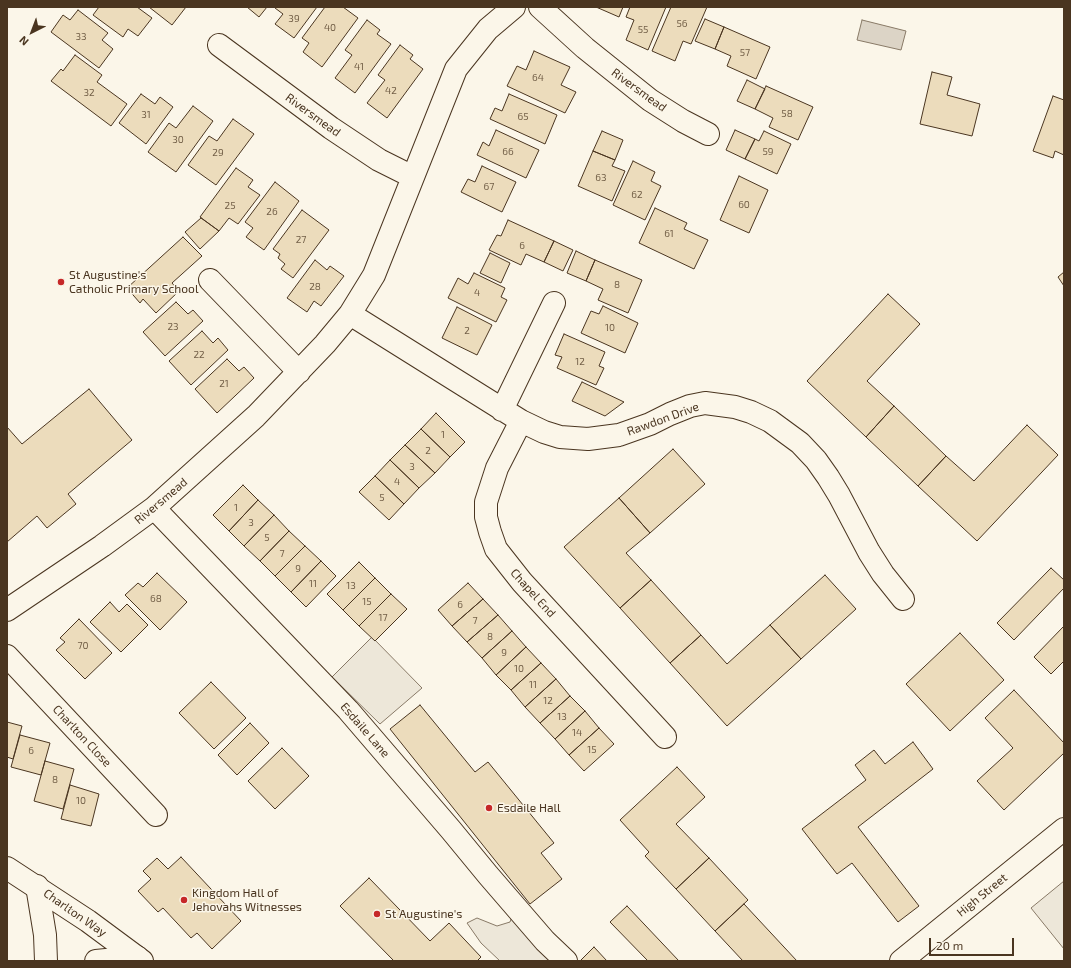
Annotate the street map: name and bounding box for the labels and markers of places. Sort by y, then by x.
place label: St Augustine's Catholic Primary School [69,268,198,296]
marker: St Augustine's Catholic Primary School [56,277,66,287]
place label: Esdaile Hall [497,801,561,815]
marker: Esdaile Hall [484,803,494,813]
place label: Kingdom Hall of Jehovahs Witnesses [192,886,302,914]
marker: Kingdom Hall of Jehovahs Witnesses [179,895,189,905]
place label: St Augustine's [385,907,462,921]
marker: St Augustine's [372,909,382,919]

